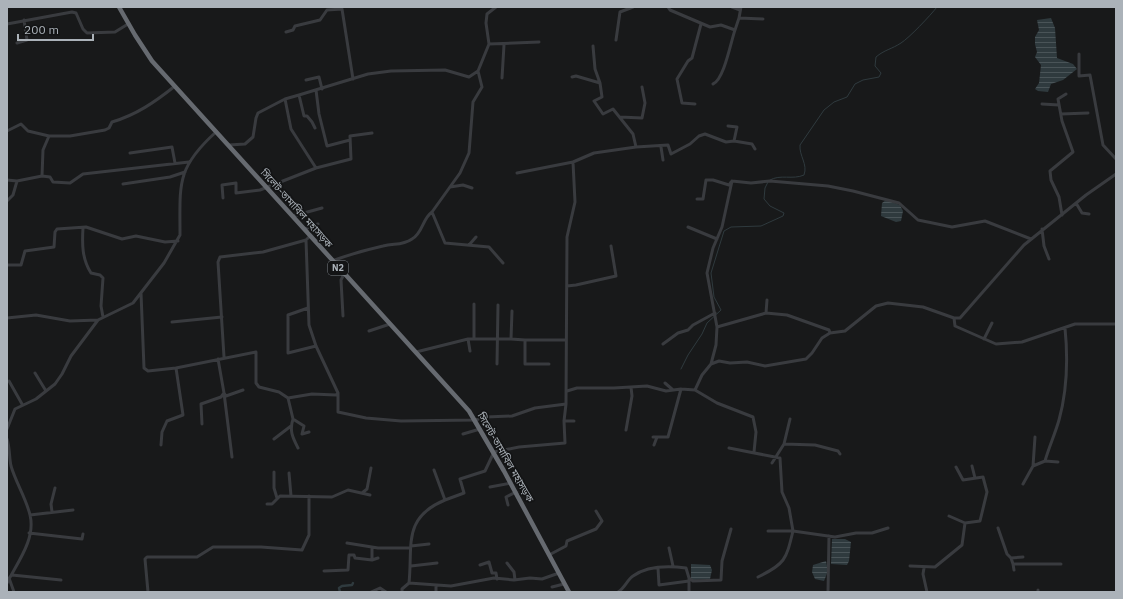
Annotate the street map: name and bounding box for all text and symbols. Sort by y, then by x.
scale bar [18,16,93,42]
text: 200 m [24,22,59,37]
street label: সিলেট-তামাবিল মহাসড়ক [257,165,336,251]
road number: N2 [328,261,348,275]
street label: সিলেট-তামাবিল মহাসড়ক [474,409,537,505]

